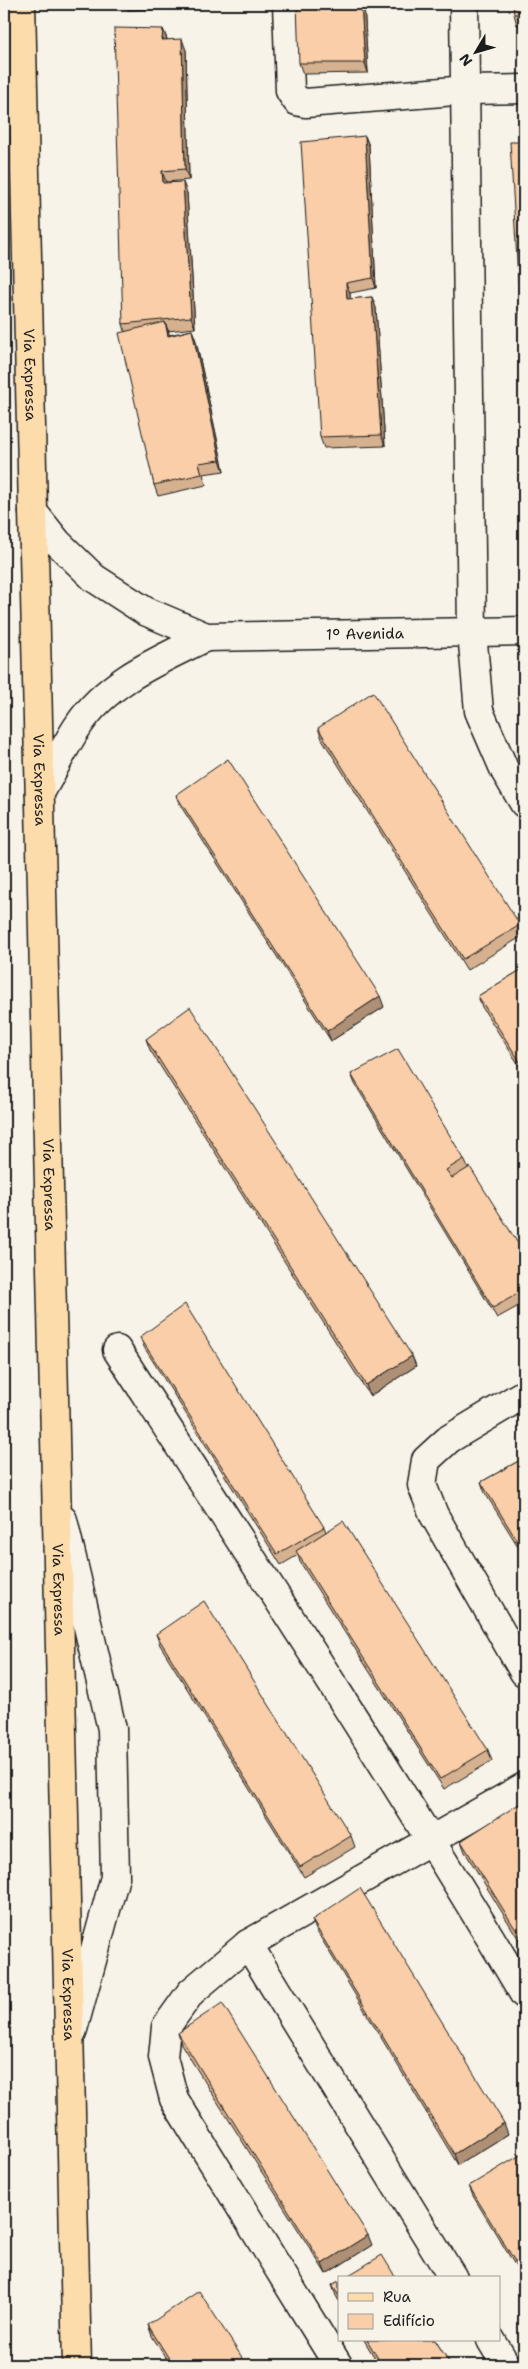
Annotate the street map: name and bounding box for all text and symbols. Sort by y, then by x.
north arrow [450,28,500,78]
text: N [455,50,476,70]
street label: Via Expressa [19,328,41,422]
street label: 1º Avenida [326,623,405,645]
street label: Via Expressa [28,733,51,827]
street label: Via Expressa [38,1138,60,1232]
street label: Via Expressa [48,1543,70,1637]
street label: Via Expressa [57,1948,79,2042]
legend [338,2276,500,2342]
text: Rua [383,2287,412,2307]
text: Edifício [383,2311,435,2331]

